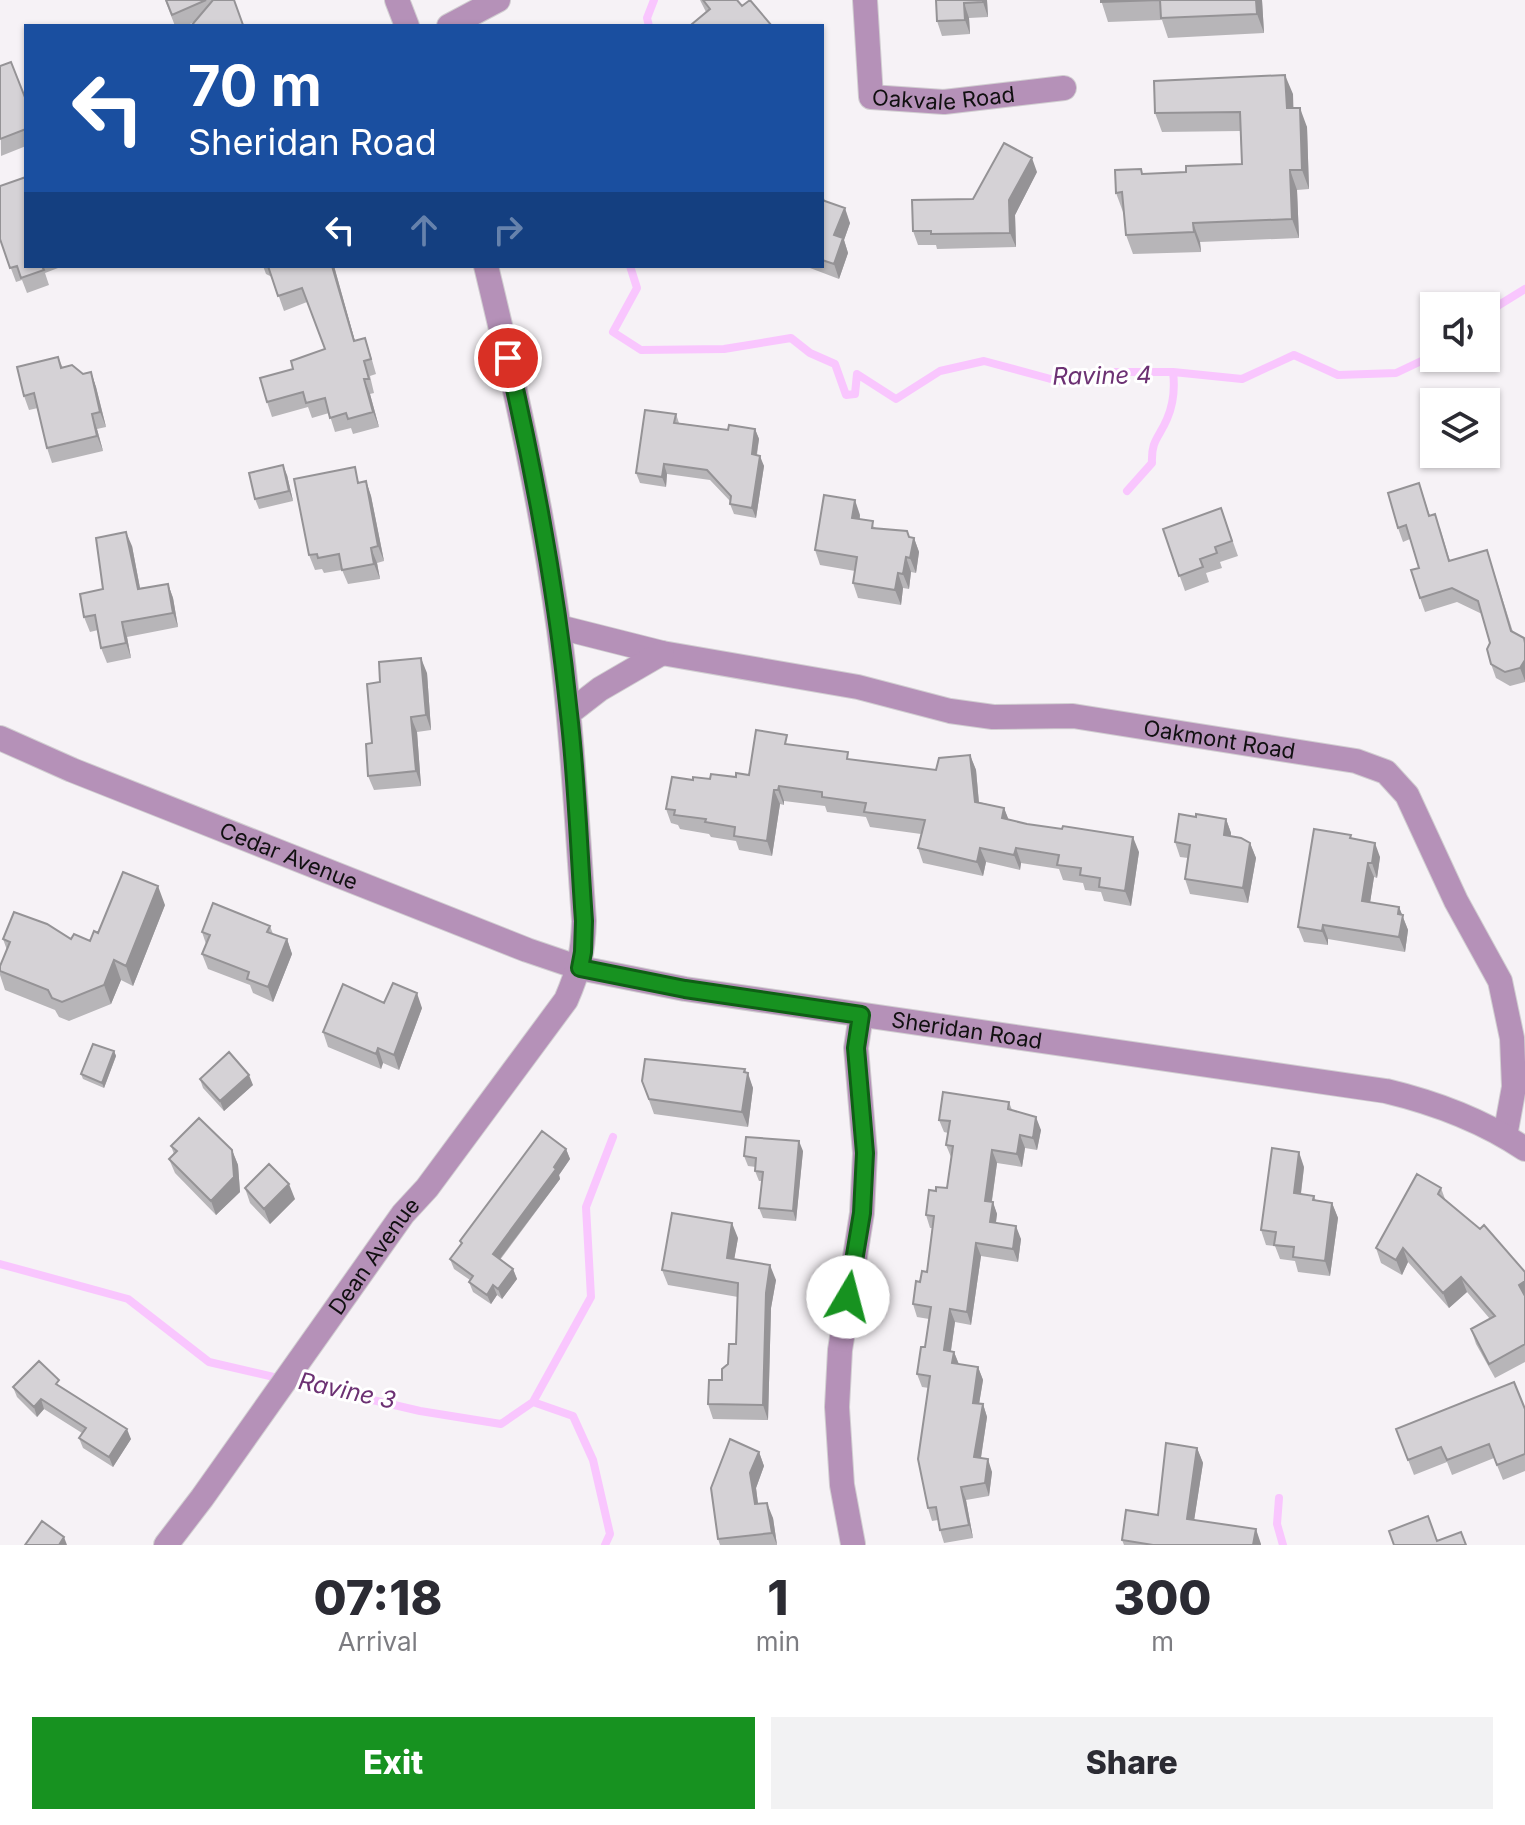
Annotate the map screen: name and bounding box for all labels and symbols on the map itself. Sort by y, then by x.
street label: Oakvale Road [871,81,1016,115]
pin [474,324,542,392]
water label: Ravine 4 [1052,360,1152,391]
street label: Oakmont Road [1142,714,1297,764]
street label: Cedar Avenue [216,817,362,895]
street label: Sheridan Road [890,1006,1044,1054]
street label: Dean Avenue [323,1192,425,1319]
position arrow [806,1255,890,1339]
water label: Ravine 3 [296,1366,398,1415]

